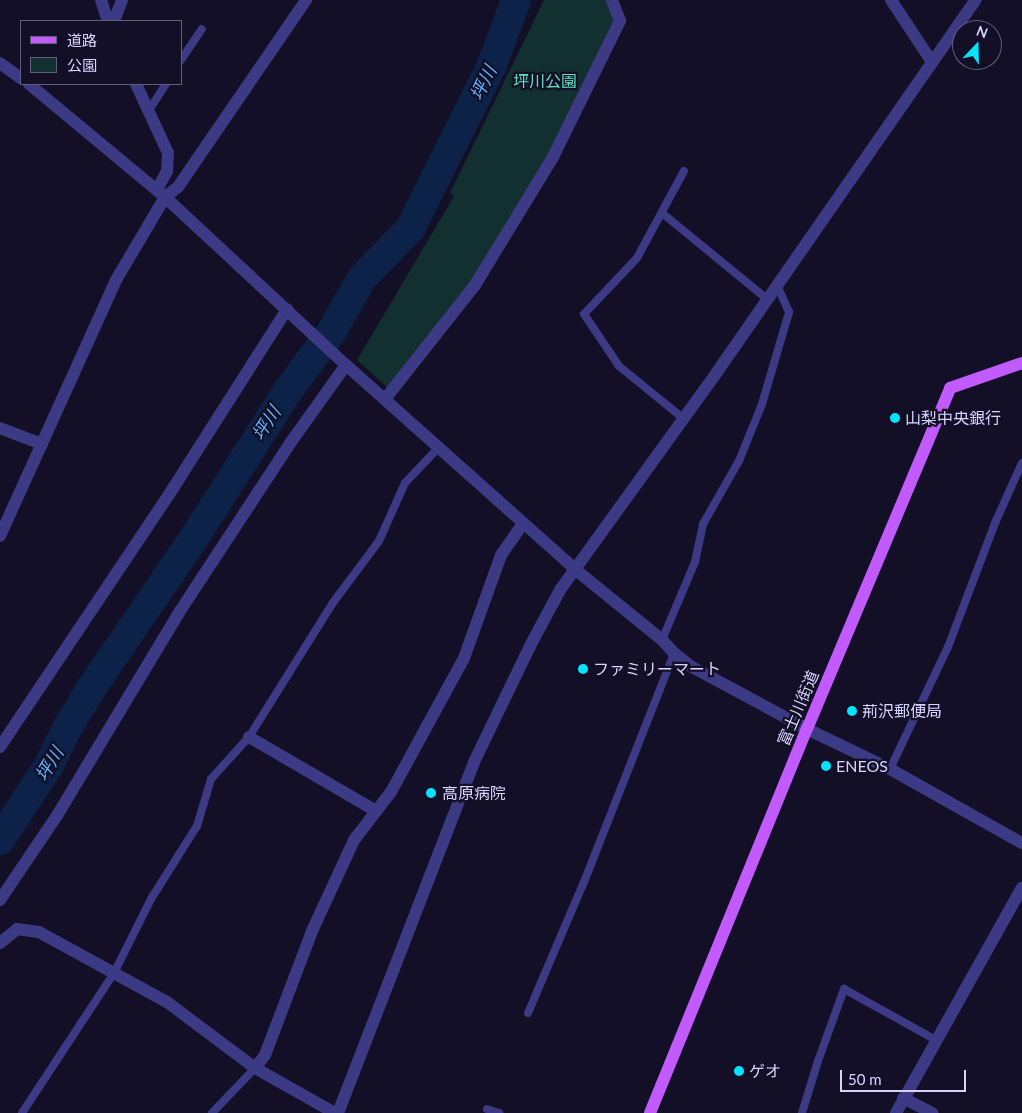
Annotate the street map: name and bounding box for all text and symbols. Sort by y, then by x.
legend [20,20,182,85]
north arrow [952,20,1002,70]
text: N [974,22,990,41]
text: 道路 [67,31,97,49]
text: 公園 [67,56,97,74]
water label: 坪川 [465,62,501,104]
park label: 坪川公園 [513,71,577,91]
water label: 坪川 [247,402,285,444]
place label: 山梨中央銀行 [905,408,1001,428]
marker: 山梨中央銀行 [889,412,901,424]
place label: ファミリーマート [593,659,721,679]
marker: ファミリーマート [577,663,589,675]
street label: 富士川街道 [774,667,822,749]
place label: 荊沢郵便局 [862,701,942,721]
marker: 荊沢郵便局 [846,705,858,717]
water label: 坪川 [30,743,68,785]
place label: ENEOS [836,756,888,776]
marker: ENEOS [820,760,832,772]
place label: 高原病院 [442,783,506,803]
marker: 高原病院 [424,786,438,800]
scale bar [842,1060,968,1092]
place label: ゲオ [749,1061,781,1081]
marker: ゲオ [733,1065,745,1077]
text: 50 m [848,1070,882,1088]

